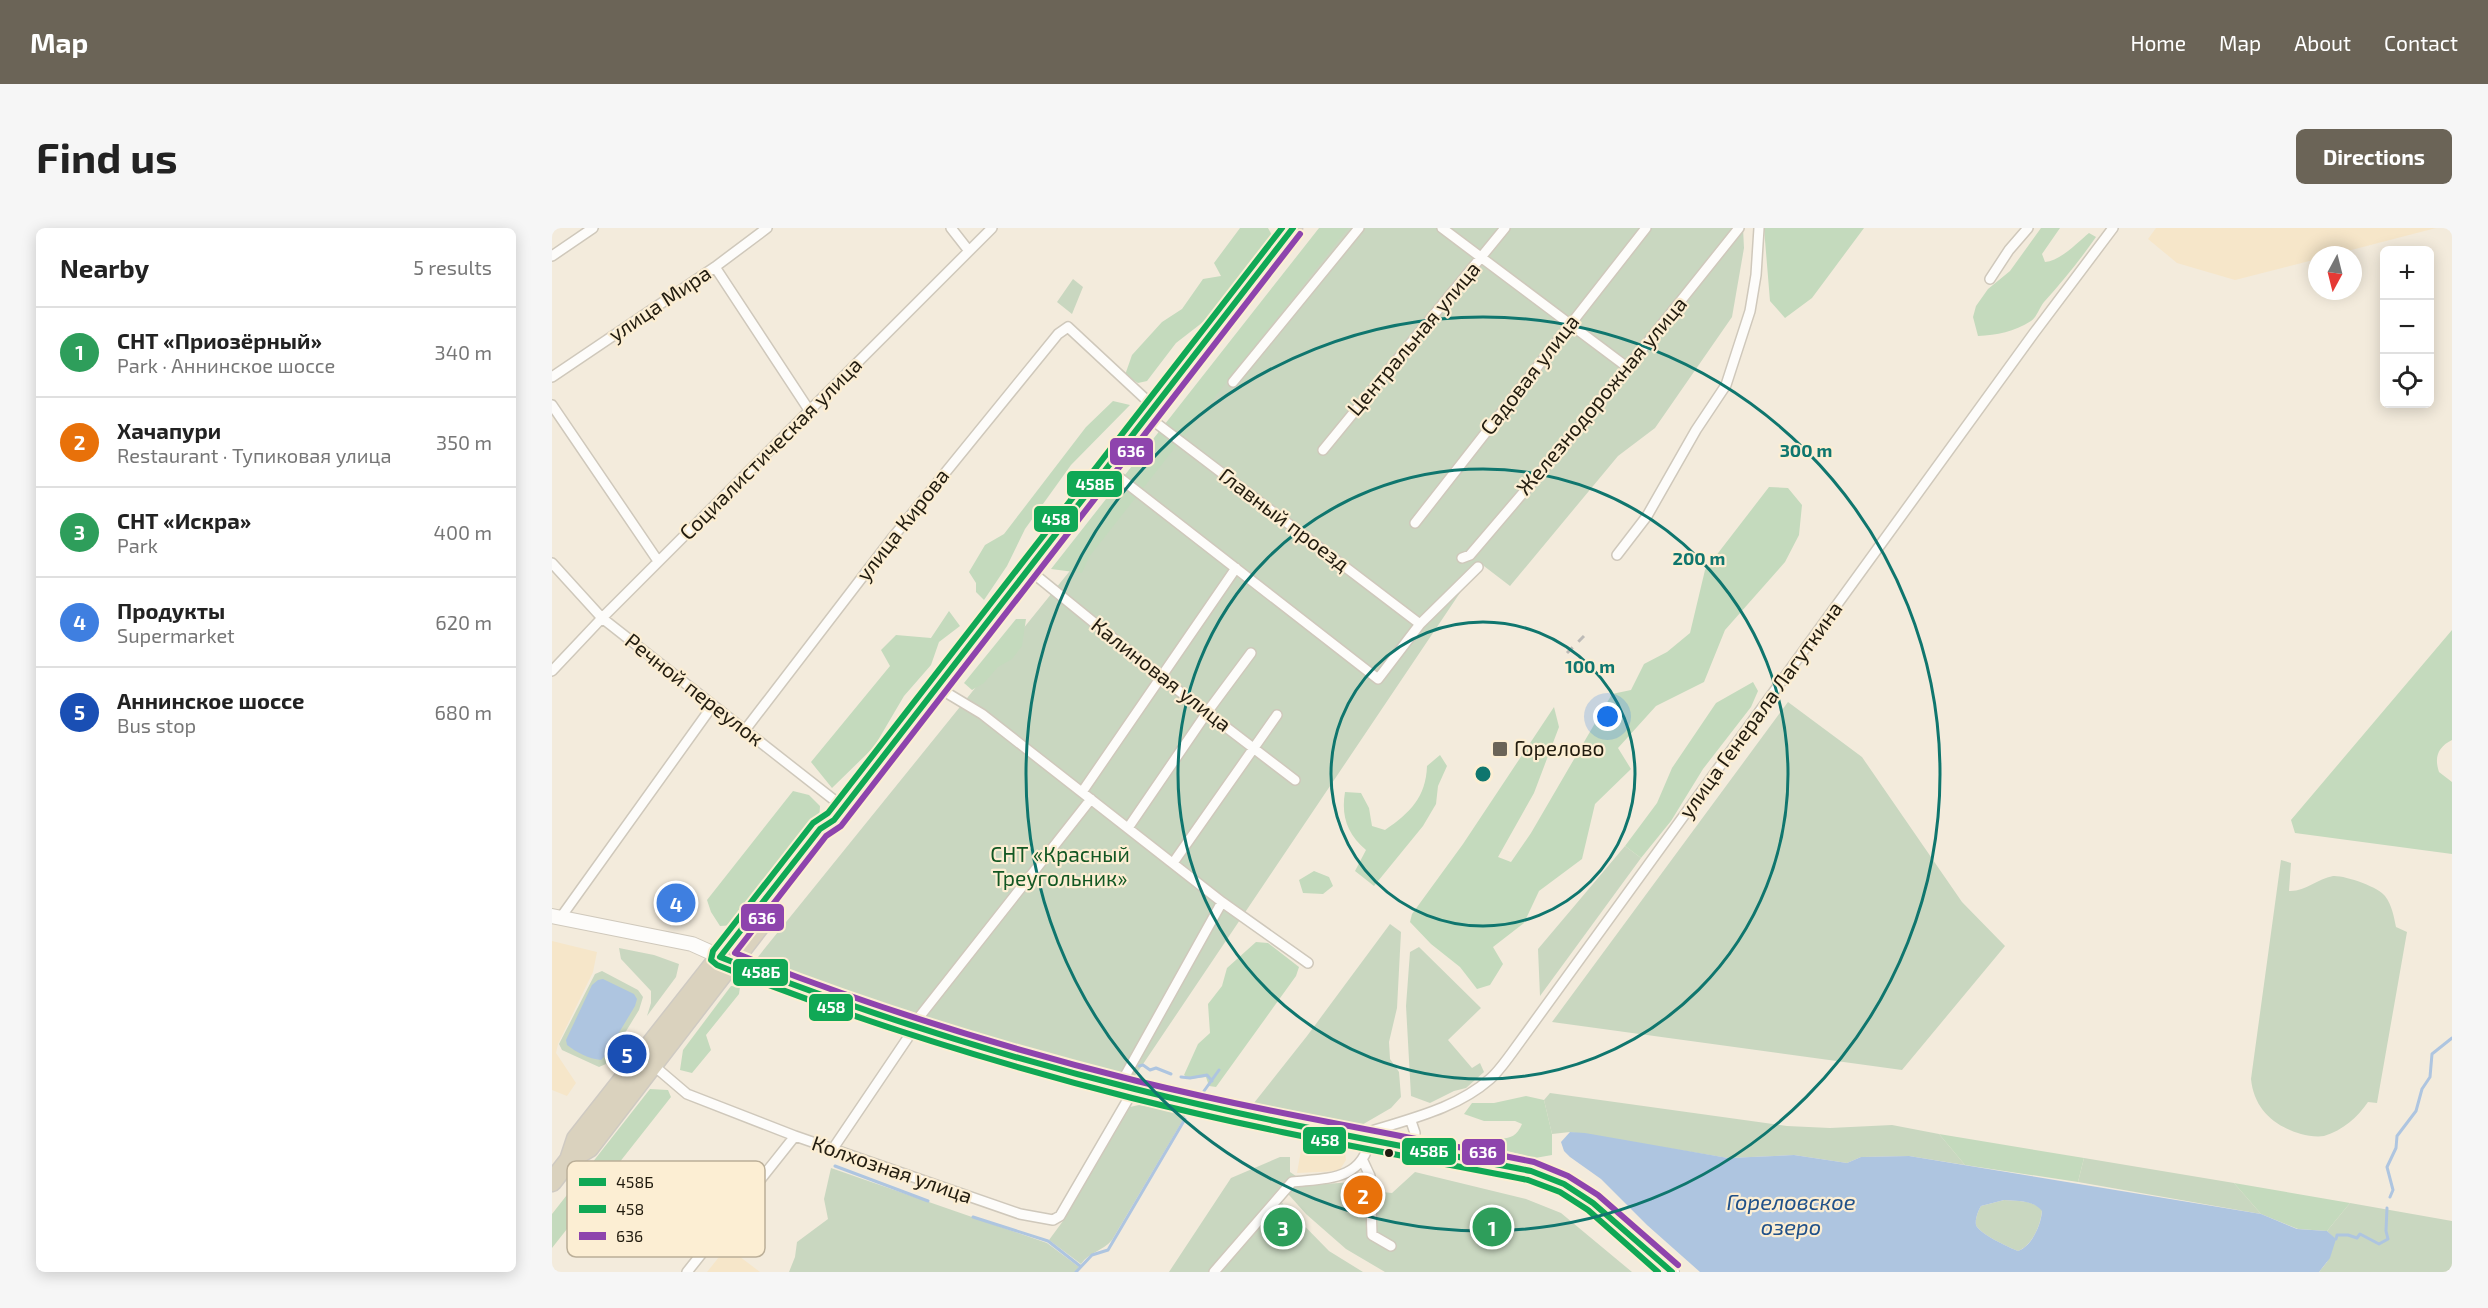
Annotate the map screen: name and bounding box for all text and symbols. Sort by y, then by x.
text: Map [30,25,88,59]
text: Home [2130,30,2186,55]
text: Map [2219,30,2261,55]
text: About [2294,30,2351,55]
text: Contact [2384,30,2458,55]
button: Directions [2296,129,2452,184]
text: Find us [36,131,178,181]
north arrow [2308,246,2362,300]
map controls [2380,246,2434,408]
button: + [2380,246,2434,300]
text: Nearby [60,252,149,283]
text: 5 results [413,255,492,279]
street label: Центральная улица [1341,256,1485,421]
street label: улица Мира [603,259,716,347]
street label: Железнодорожная улица [1511,291,1692,500]
button: − [2380,300,2434,354]
street label: Садовая улица [1474,309,1584,440]
text: СНТ «Приозёрный» [117,327,322,353]
text: 1 [75,340,84,364]
text: 340 m [435,340,492,364]
street label: Социалистическая улица [674,352,867,545]
text: Park · Аннинское шоссе [117,353,335,377]
button: locate [2380,354,2434,408]
text: Хачапури [117,417,221,443]
text: 2 [74,430,85,454]
text: 350 m [436,430,492,454]
line badge: 636 [1109,437,1154,466]
text: 300 m [1780,439,1832,461]
text: 636 [1117,441,1145,460]
text: Restaurant · Тупиковая улица [117,443,392,467]
street label: Главный проезд [1215,462,1355,576]
street label: улица Кирова [850,463,954,586]
line badge: 458Б [1066,470,1123,498]
text: 458Б [1076,474,1114,493]
line badge: 458 [1033,505,1079,533]
text: СНТ «Искра» [117,507,251,533]
text: 458 [1042,509,1071,528]
text: 3 [74,520,85,544]
text: 400 m [434,520,492,544]
text: Park [117,533,158,557]
text: 200 m [1673,547,1725,569]
street label: улица Генерала Лагуткина [1673,596,1848,823]
text: Продукты [117,597,225,623]
text: 4 [73,610,86,634]
text: 620 m [435,610,492,634]
street label: Калиновая улица [1086,611,1237,737]
text: Supermarket [117,623,235,647]
street label: Речной переулок [620,627,769,751]
text: 100 m [1565,655,1615,677]
text: Аннинское шоссе [117,687,304,713]
text: 5 [74,700,85,724]
text: 680 m [434,700,492,724]
your location [1593,702,1622,731]
text: Bus stop [117,713,196,737]
place label: Горелово [1514,735,1605,760]
marker: Горелово [1491,740,1509,758]
centre of rings [1473,764,1493,784]
park label: СНТ «Красный Треугольник» [990,841,1130,891]
pin: 4 [656,880,696,926]
line badge: 636 [740,903,785,932]
text: 636 [748,908,776,927]
line badge: 458Б [732,958,789,987]
text: 458Б [742,962,780,981]
line badge: 458 [808,993,854,1022]
text: 458 [817,997,846,1016]
pin: 5 [608,1032,646,1076]
line badge: 458 [1302,1126,1347,1155]
street label: Колхозная улица [809,1129,976,1209]
text: 458 [1311,1130,1340,1149]
line badge: 458Б [1401,1137,1457,1166]
line badge: 636 [1461,1138,1506,1166]
text: 458Б [1410,1141,1448,1160]
text: 636 [1469,1142,1497,1161]
unlabelled marker [1383,1147,1395,1159]
legend [567,1161,765,1257]
text: 458Б [616,1172,654,1191]
pin: 2 [1344,1172,1382,1218]
water label: Гореловское озеро [1727,1188,1856,1239]
text: 458 [616,1199,644,1218]
pin: 3 [1264,1204,1302,1250]
pin: 1 [1472,1204,1512,1250]
text: 636 [616,1226,643,1245]

